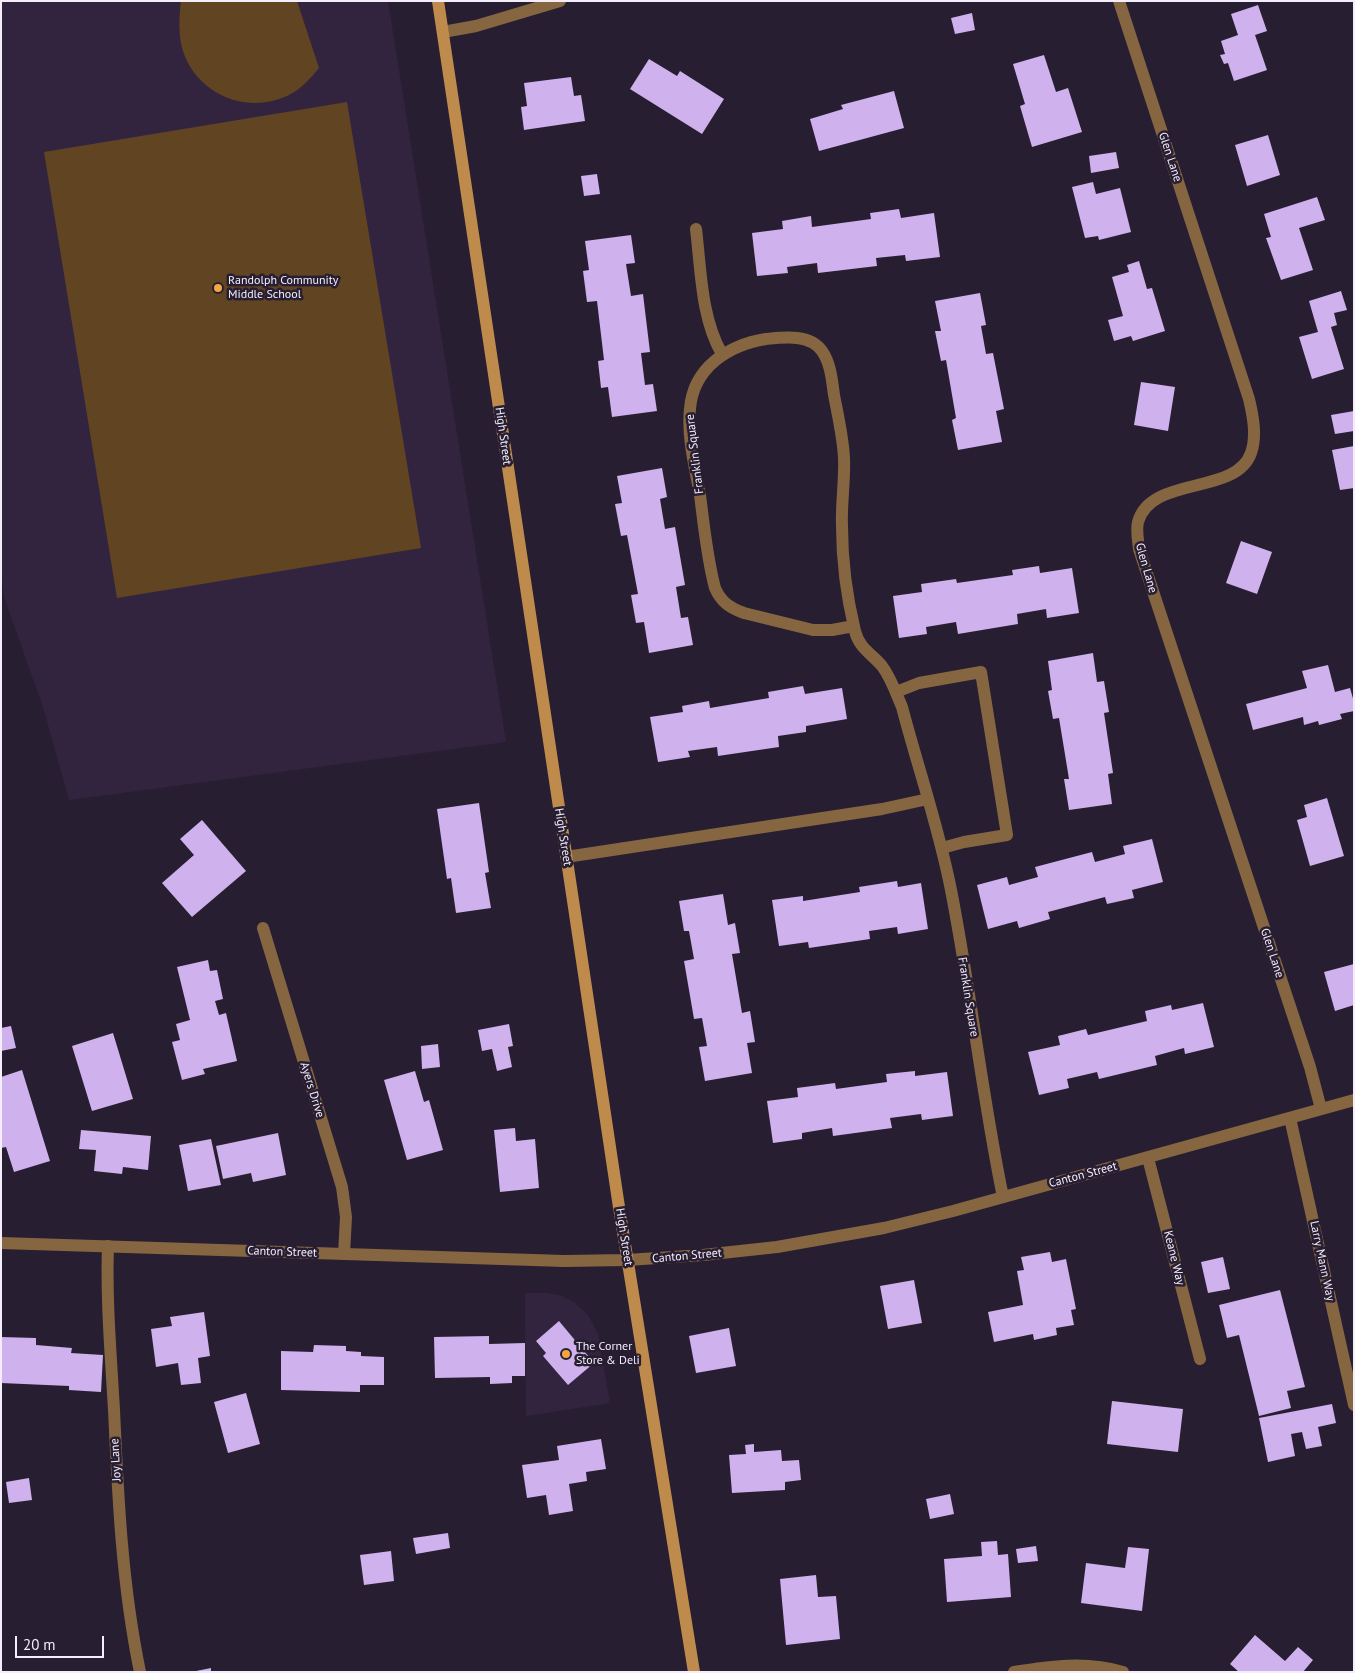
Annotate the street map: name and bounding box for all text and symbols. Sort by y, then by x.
street label: Glen Lane [1155,130,1185,184]
place label: Randolph Community Middle School [228,274,338,302]
marker: Randolph Community Middle School [212,282,224,294]
street label: High Street [492,406,514,466]
street label: Franklin Square [683,413,707,495]
street label: Glen Lane [1132,541,1160,595]
street label: High Street [551,807,575,867]
street label: Glen Lane [1257,926,1287,980]
street label: Franklin Square [955,956,981,1038]
street label: Ayers Drive [297,1060,327,1120]
street label: Canton Street [1047,1159,1119,1191]
street label: High Street [612,1207,636,1267]
street label: Larry Mann Way [1306,1220,1338,1302]
street label: Keane Way [1160,1229,1188,1287]
street label: Canton Street [247,1244,317,1260]
street label: Canton Street [652,1246,722,1266]
place label: The Corner Store & Deli [576,1340,640,1368]
marker: The Corner Store & Deli [560,1348,572,1360]
street label: Joy Lane [108,1438,124,1482]
scale bar [18,1626,106,1658]
text: 20 m [23,1635,56,1654]

